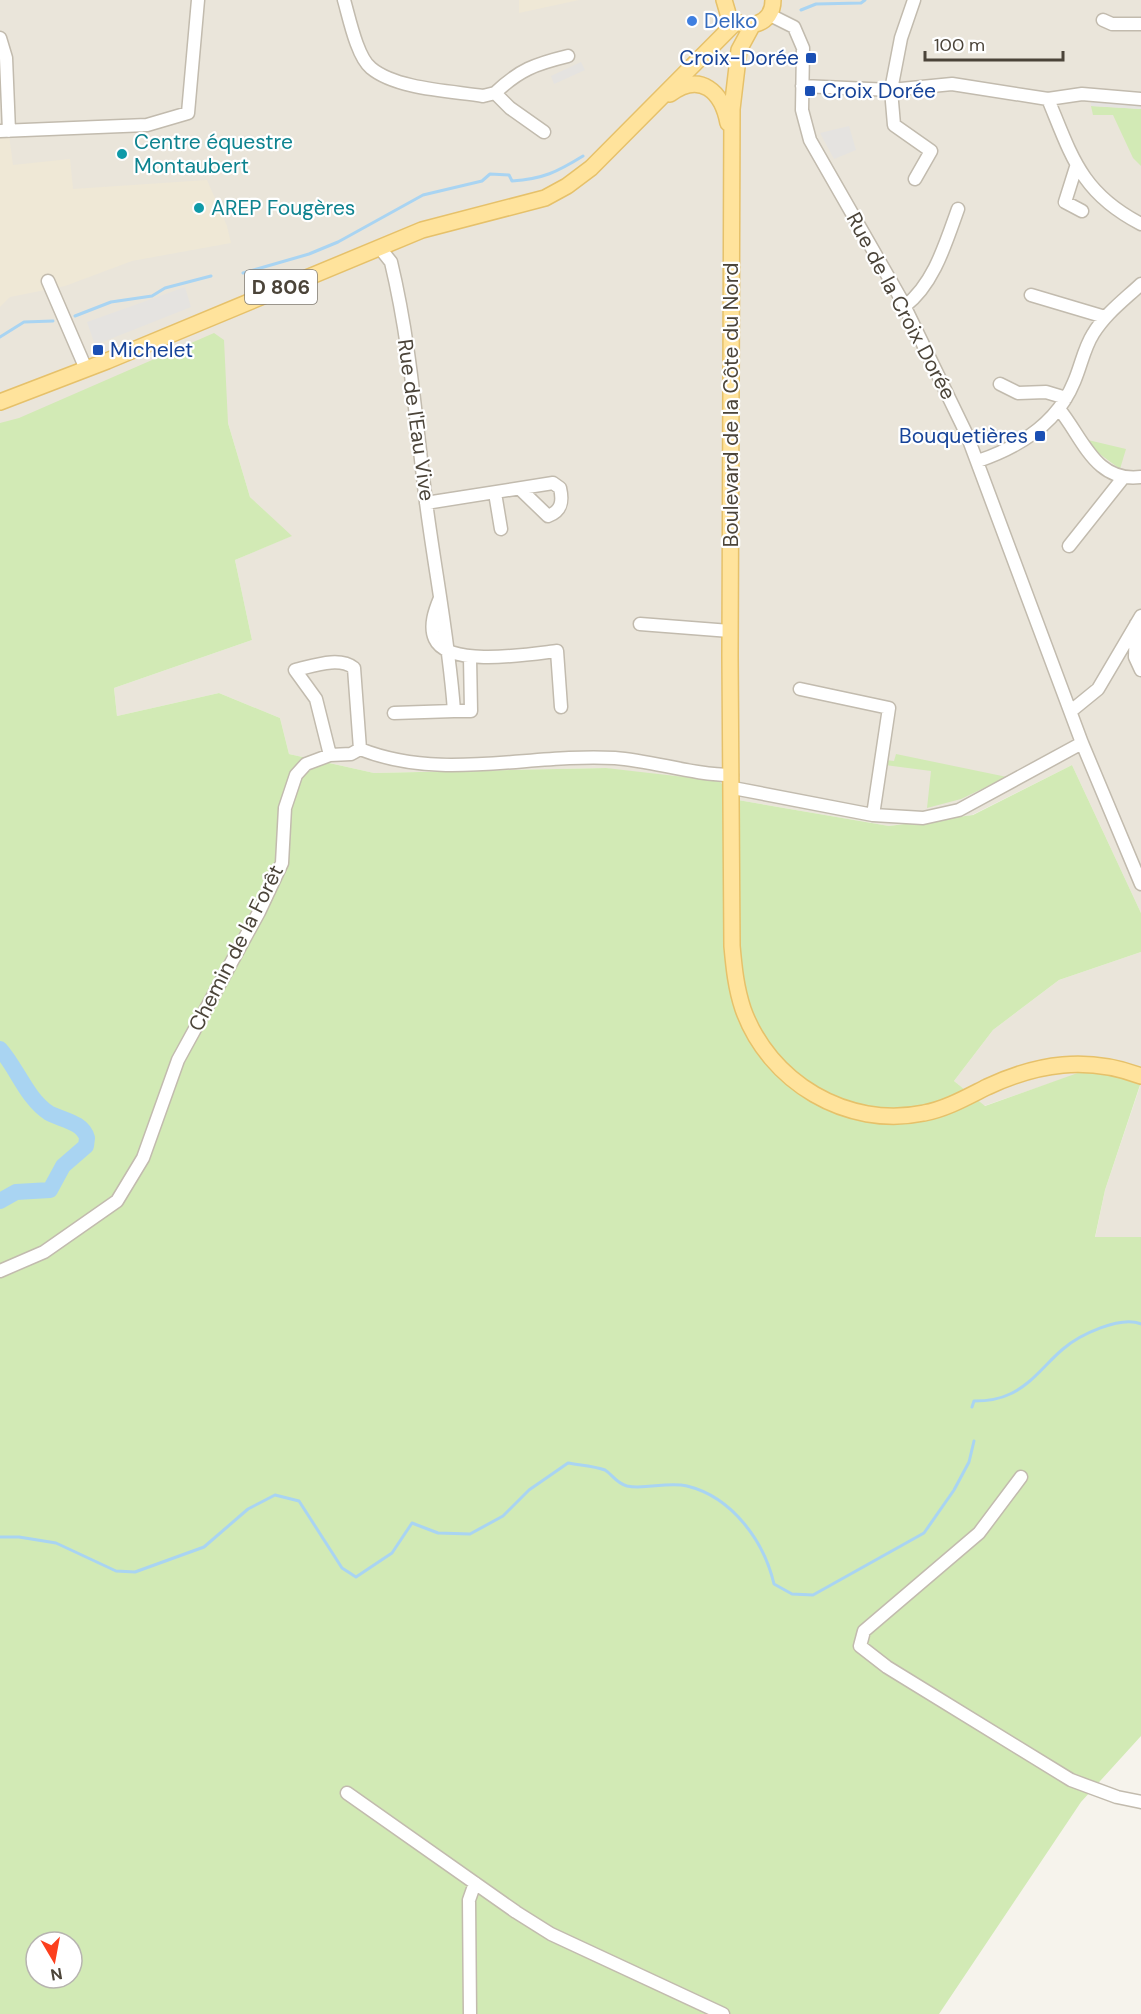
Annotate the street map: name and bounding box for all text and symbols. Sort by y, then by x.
place label: Delko [704,7,757,35]
marker: Delko [685,14,699,28]
scale bar [925,24,1063,62]
text: 100 m [934,33,985,57]
place label: Croix-Dorée [679,44,799,72]
marker: Croix-Dorée [804,51,818,65]
place label: Croix Dorée [822,77,936,105]
marker: Croix Dorée [803,84,817,98]
place label: Centre équestre Montaubert [134,128,293,180]
marker: Centre équestre Montaubert [115,147,129,161]
place label: AREP Fougères [211,194,355,222]
marker: AREP Fougères [192,201,206,215]
street label: Rue de la Croix Dorée [840,207,962,405]
street label: Boulevard de la Côte du Nord [717,263,745,547]
road number: D 806 [245,270,317,304]
place label: Michelet [110,336,193,364]
street label: Rue de l'Eau Vive [391,337,441,503]
marker: Michelet [91,343,105,357]
place label: Bouquetières [899,422,1028,450]
marker: Bouquetières [1033,429,1047,443]
street label: Chemin de la Forêt [182,860,290,1036]
north arrow [24,1930,84,1990]
text: N [49,1963,64,1986]

